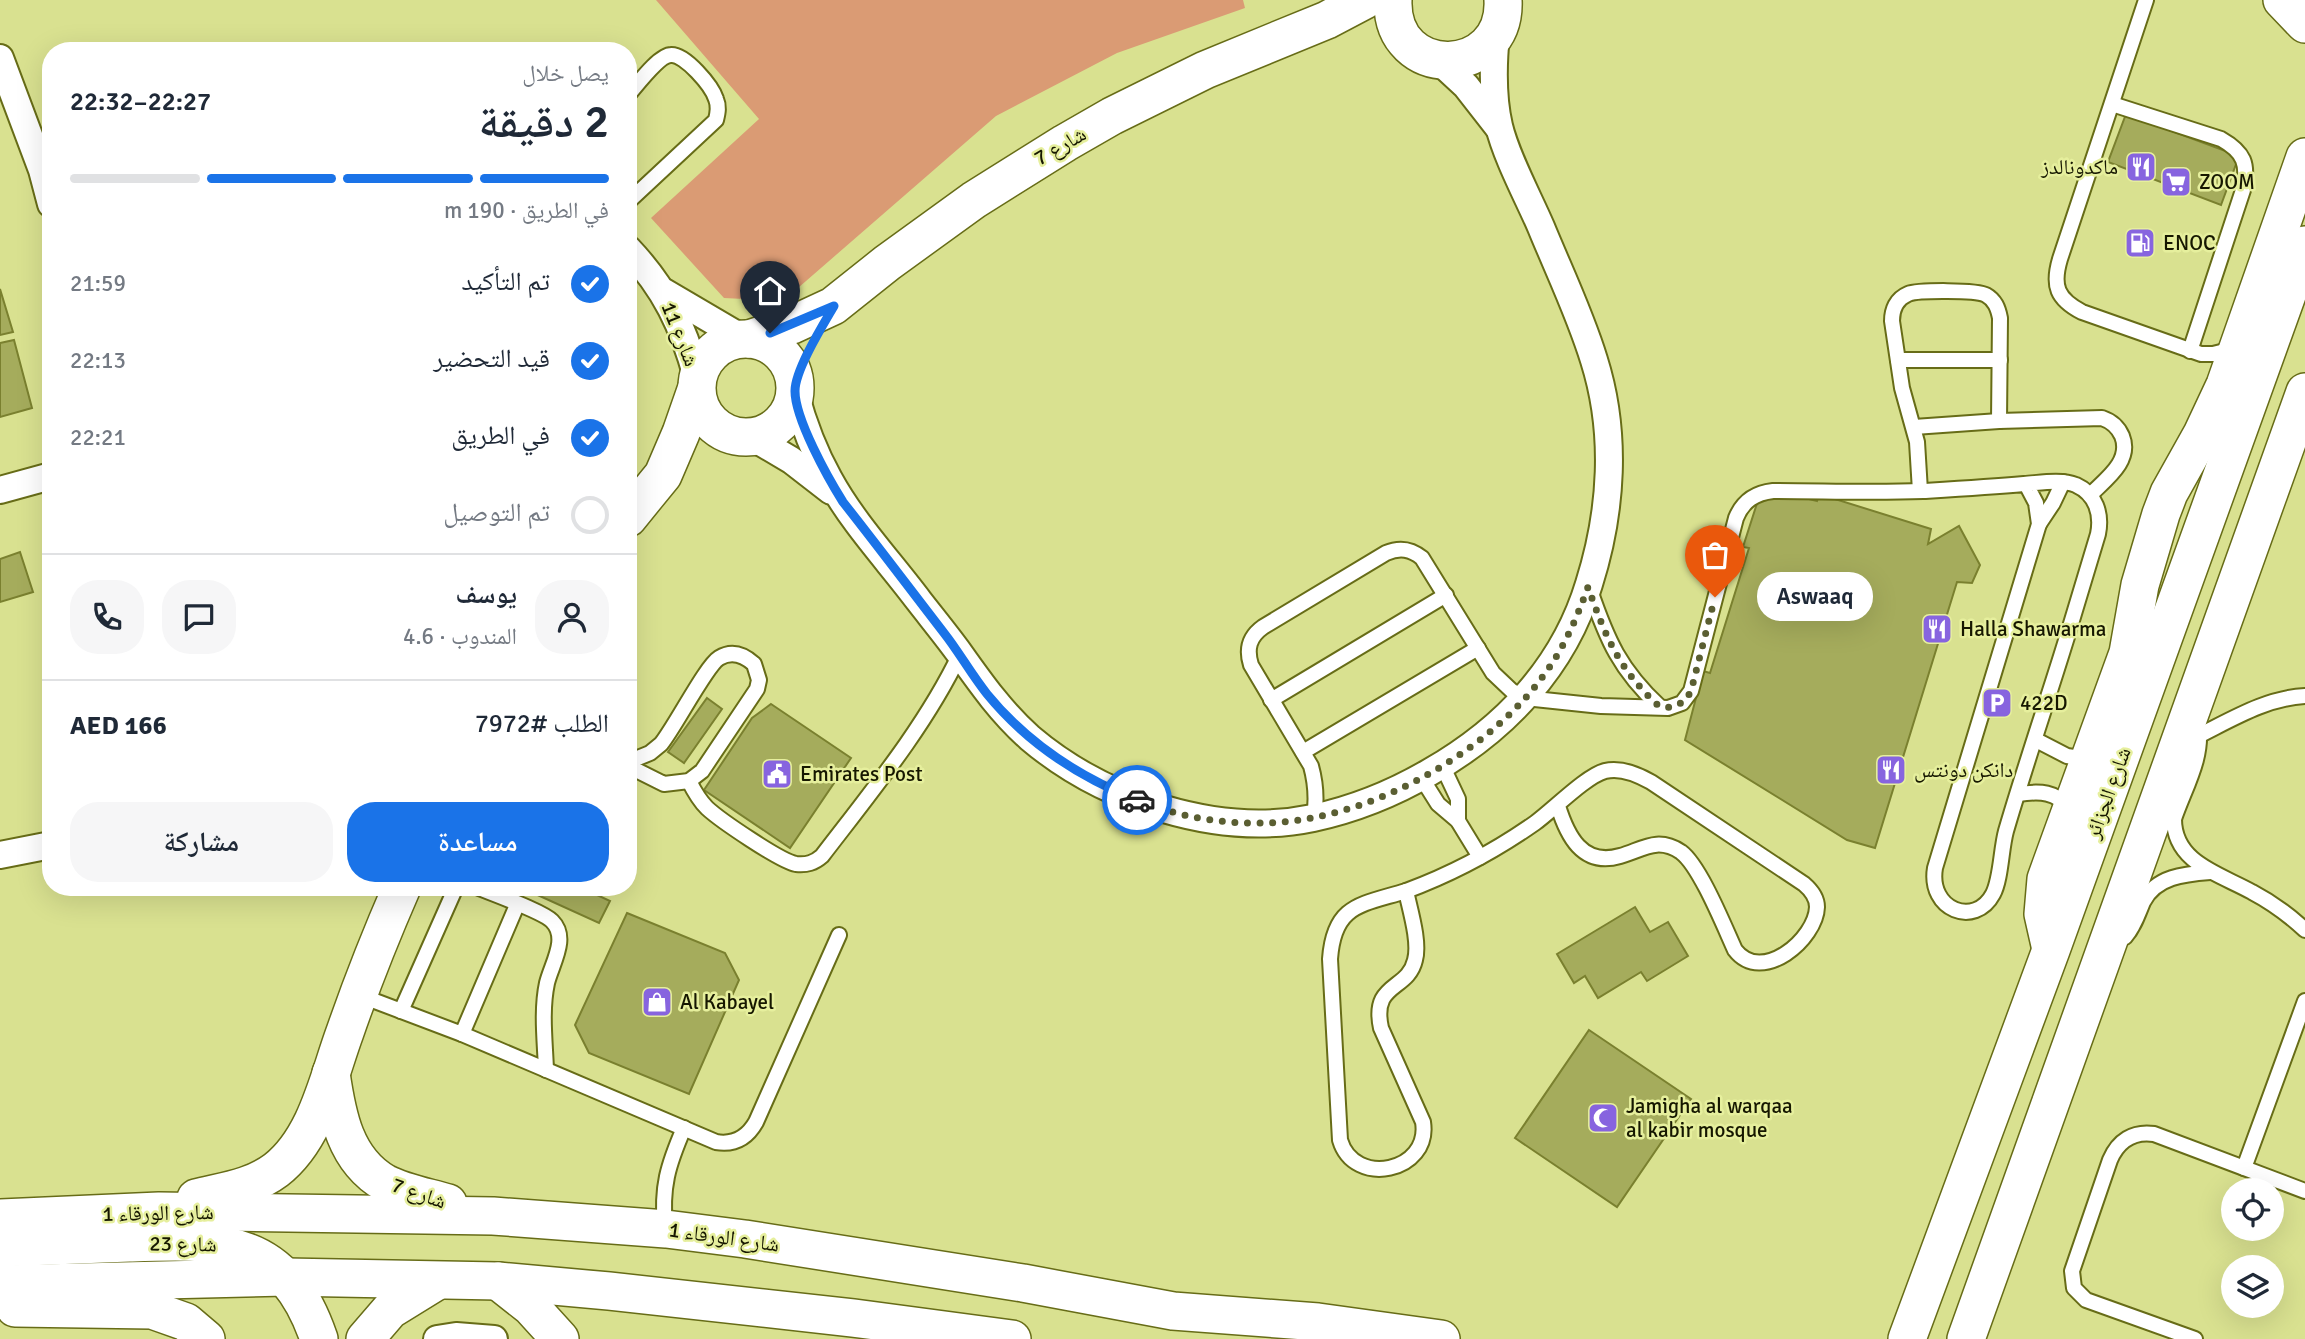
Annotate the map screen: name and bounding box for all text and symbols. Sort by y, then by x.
text: يصل خلال [522,59,609,88]
text: 22:27–22:32 [70,86,211,118]
text: 2 دقيقة [478,94,609,150]
street label: شارع 7 [1029,121,1091,171]
restaurant icon: ماكدونالدز [2124,150,2158,184]
place label: ماكدونالدز [2040,154,2118,180]
supermarket icon: ZOOM [2159,165,2193,199]
place label: ZOOM [2199,169,2255,195]
text: في الطريق · 190 m [444,196,609,225]
fuel station icon: ENOC [2123,226,2157,260]
place label: ENOC [2163,230,2216,256]
pin [740,261,800,333]
icon: check [571,265,609,303]
text: تم التأكيد [462,266,550,298]
text: 21:59 [70,269,126,298]
icon: home [751,272,789,310]
street label: شارع 11 [655,298,705,370]
icon: check [571,342,609,380]
text: قيد التحضير [433,343,550,375]
text: 22:13 [70,346,126,375]
icon: check [571,419,609,457]
text: في الطريق [451,420,550,452]
text: 22:21 [70,423,126,452]
text: تم التوصيل [443,497,550,529]
pin [1685,525,1745,597]
icon: bag [1696,536,1734,574]
callout: Aswaaq [1757,572,1872,622]
text: يوسف [456,579,517,611]
button: phone [70,580,144,654]
button: chat [162,580,236,654]
button: person [535,580,609,654]
text: Aswaaq [1777,582,1854,611]
restaurant icon: Halla Shawarma [1920,612,1954,646]
place label: Halla Shawarma [1960,616,2106,642]
text: المندوب · 4.6 [403,622,517,651]
parking icon: 422D [1980,686,2014,720]
place label: 422D [2020,690,2068,716]
text: الطلب #7972 [475,708,609,740]
text: AED 166 [70,710,167,742]
street label: شارع الجزائر [2079,744,2137,843]
restaurant icon: دانكن دونتس [1874,753,1908,787]
public building icon: Emirates Post [760,757,794,791]
place label: دانكن دونتس [1914,757,2013,783]
place label: Emirates Post [800,761,923,787]
courier [1102,765,1172,835]
icon: car [1118,781,1156,819]
button: مشاركة [70,802,333,882]
button: مساعدة [347,802,609,882]
shop icon: Al Kabayel [640,985,674,1019]
place label: Al Kabayel [680,989,774,1015]
place label: Jamigha al warqaa al kabir mosque [1626,1093,1793,1143]
mosque icon: Jamigha al warqaa al kabir mosque [1586,1101,1620,1135]
street label: شارع 7 [388,1172,450,1214]
map controls [2221,1178,2284,1318]
button: locate [2221,1178,2284,1241]
street label: شارع الورقاء 1 [102,1199,214,1227]
street label: شارع الورقاء 1 [667,1216,781,1258]
street label: شارع 23 [149,1230,217,1258]
button: layers [2221,1255,2284,1318]

